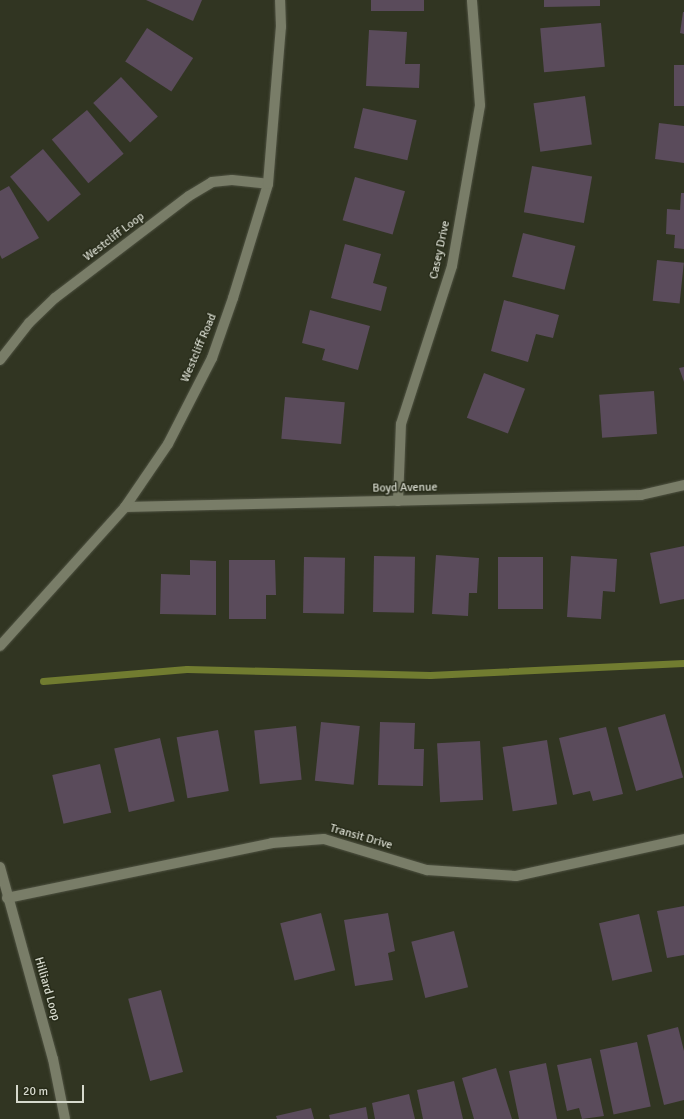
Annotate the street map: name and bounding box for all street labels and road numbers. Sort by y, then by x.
street label: Westcliff Loop [81,209,147,265]
street label: Casey Drive [427,219,453,281]
street label: Westcliff Road [178,311,220,385]
street label: Boyd Avenue [372,480,438,496]
street label: Transit Drive [328,821,394,853]
street label: Hilliard Loop [31,955,63,1023]

